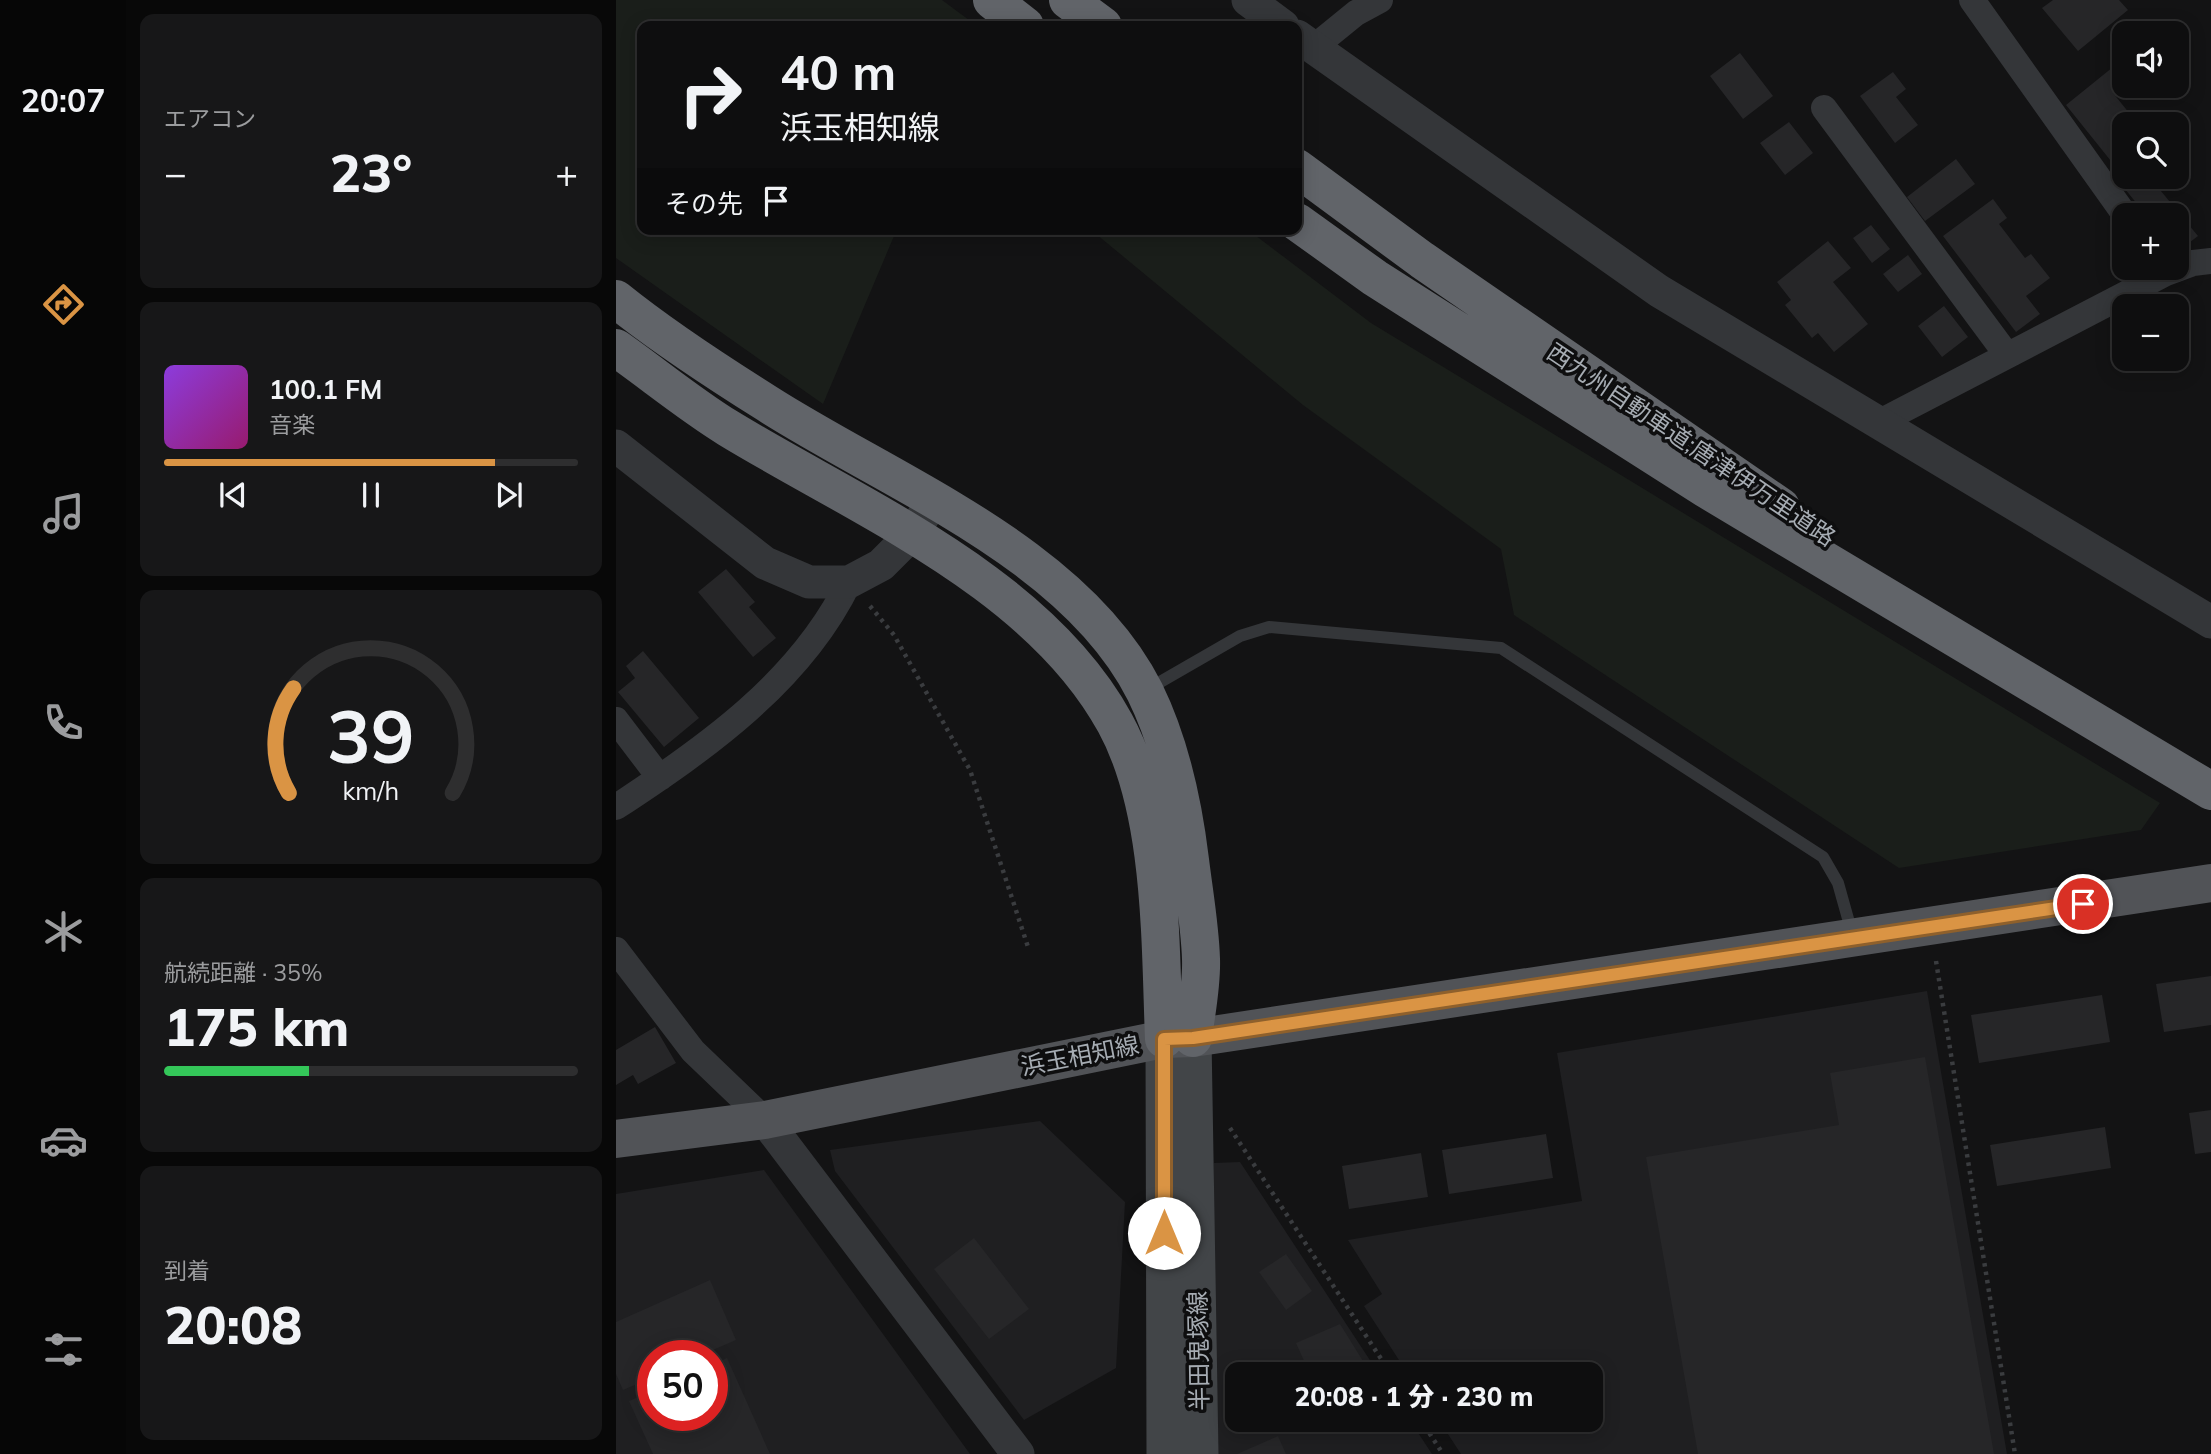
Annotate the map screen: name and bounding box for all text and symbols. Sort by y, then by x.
map controls [2112,21,2189,371]
button: sound [2112,21,2189,98]
text: 40 m [780,41,896,102]
icon: right [665,49,756,140]
text: 20:07 [21,80,105,120]
text: エアコン [164,104,256,133]
text: 浜玉相知線 [780,107,940,147]
button: search [2112,112,2189,189]
text: 23° [330,140,412,205]
text: − [164,149,187,197]
text: + [555,149,578,197]
icon: arrive [757,182,795,220]
text: その先 [665,187,743,220]
button: + [2112,203,2189,280]
icon: directions [39,280,88,329]
button: − [2112,294,2189,371]
street label: 西九州自動車道;唐津伊万里道路 [1542,336,1841,552]
text: 100.1 FM [269,373,382,406]
text: 音楽 [269,410,315,439]
icon: previous [214,476,252,514]
icon: pause [352,476,390,514]
icon: next [490,476,528,514]
icon: music [39,489,88,538]
text: 39 [327,690,415,781]
icon: phone [39,698,88,747]
text: km/h [343,775,399,806]
pin [2053,874,2113,934]
icon: arrive [2064,885,2102,923]
icon: climate [39,907,88,956]
text: 航続距離 · 35% [164,958,322,987]
text: 175 km [164,994,349,1059]
street label: 浜玉相知線 [1018,1029,1142,1081]
icon: car [39,1116,88,1165]
position arrow [1127,1196,1201,1270]
text: 到着 [164,1256,210,1285]
street label: 半田鬼塚線 [1182,1291,1214,1411]
text: 20:08 [164,1292,302,1357]
icon: filters [39,1325,88,1374]
speed limit sign: 50 [637,1340,728,1431]
text: 20:08 · 1 分 · 230 m [1295,1380,1533,1413]

